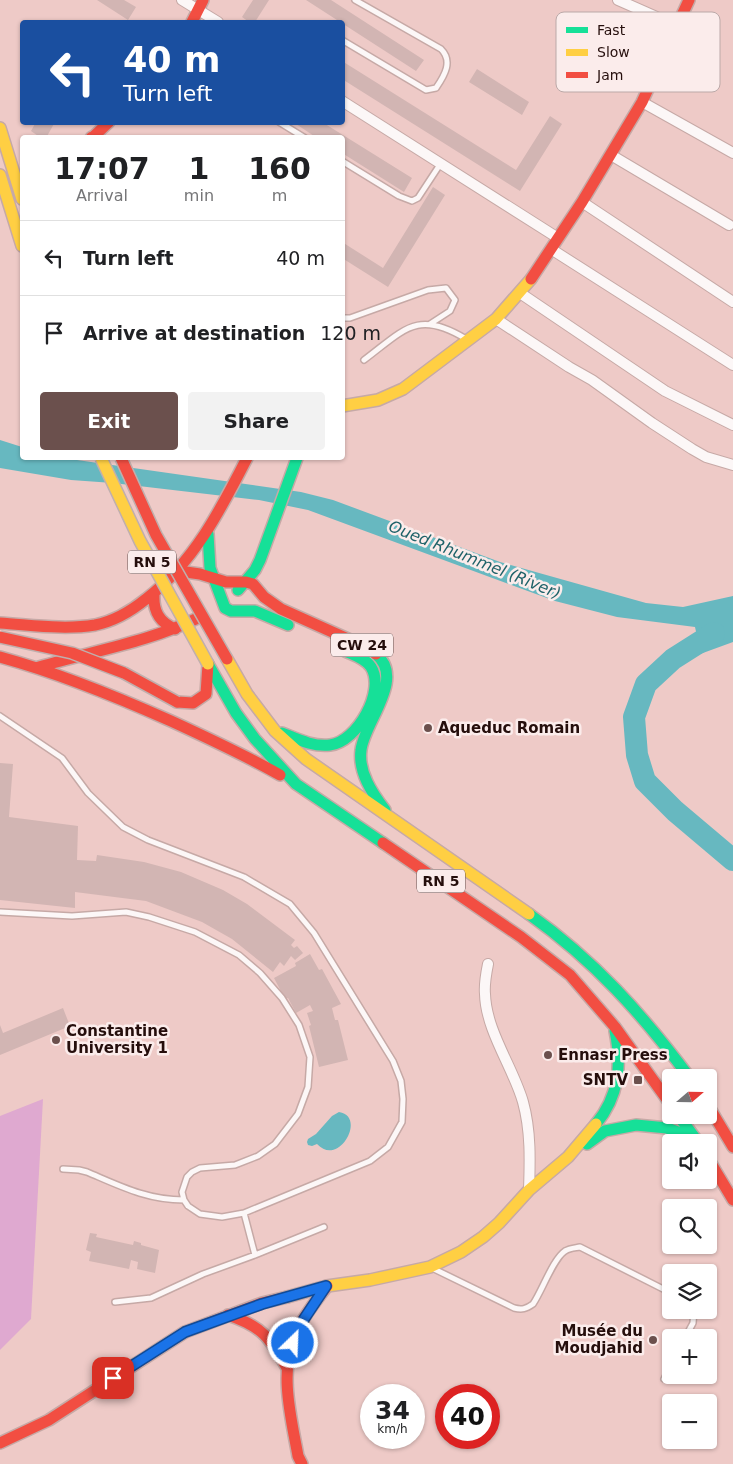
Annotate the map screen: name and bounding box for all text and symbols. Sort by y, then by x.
legend [556,12,720,92]
text: Fast [597,22,626,38]
icon: left [40,40,105,105]
text: 40 m [123,40,220,80]
text: Slow [597,44,630,60]
text: Jam [596,67,623,83]
text: Turn left [123,81,212,106]
text: 17:07 [54,151,150,186]
text: 1 [188,151,209,186]
text: 160 [248,151,311,186]
text: Arrival [76,186,128,205]
text: min [184,186,214,205]
text: m [272,186,287,205]
icon: left [40,244,68,272]
text: Turn left [83,247,174,269]
text: 40 m [276,247,325,269]
icon: arrive [40,319,68,347]
text: Arrive at destination [83,322,305,344]
text: 120 m [320,322,381,344]
button: Exit [40,392,178,450]
button: Share [188,392,325,450]
water label: Oued Rhummel (River) [386,516,564,603]
road number: RN 5 [128,550,176,574]
road number: CW 24 [331,634,393,656]
place label: Aqueduc Romain [438,719,580,737]
marker: Aqueduc Romain [422,722,434,734]
road number: RN 5 [417,869,465,892]
place label: Constantine University 1 [66,1022,168,1057]
marker: Constantine University 1 [50,1034,62,1046]
place label: Ennasr Press [558,1046,668,1064]
marker: Ennasr Press [542,1049,554,1061]
north arrow [662,1069,718,1124]
map controls [662,1069,717,1449]
place label: SNTV [583,1071,628,1089]
marker: SNTV [632,1074,644,1086]
button: sound [662,1134,717,1189]
button: search [662,1199,717,1254]
button: layers [662,1264,717,1319]
position arrow [266,1316,318,1368]
place label: Musée du Moudjahid [555,1322,643,1357]
button: + [662,1329,717,1384]
marker: Musée du Moudjahid [647,1334,659,1346]
pin [92,1357,134,1399]
icon: arrive [99,1364,127,1392]
speed limit sign: 40 [435,1384,500,1449]
button: − [662,1394,717,1449]
text: 34 [375,1396,410,1425]
text: km/h [377,1422,408,1436]

